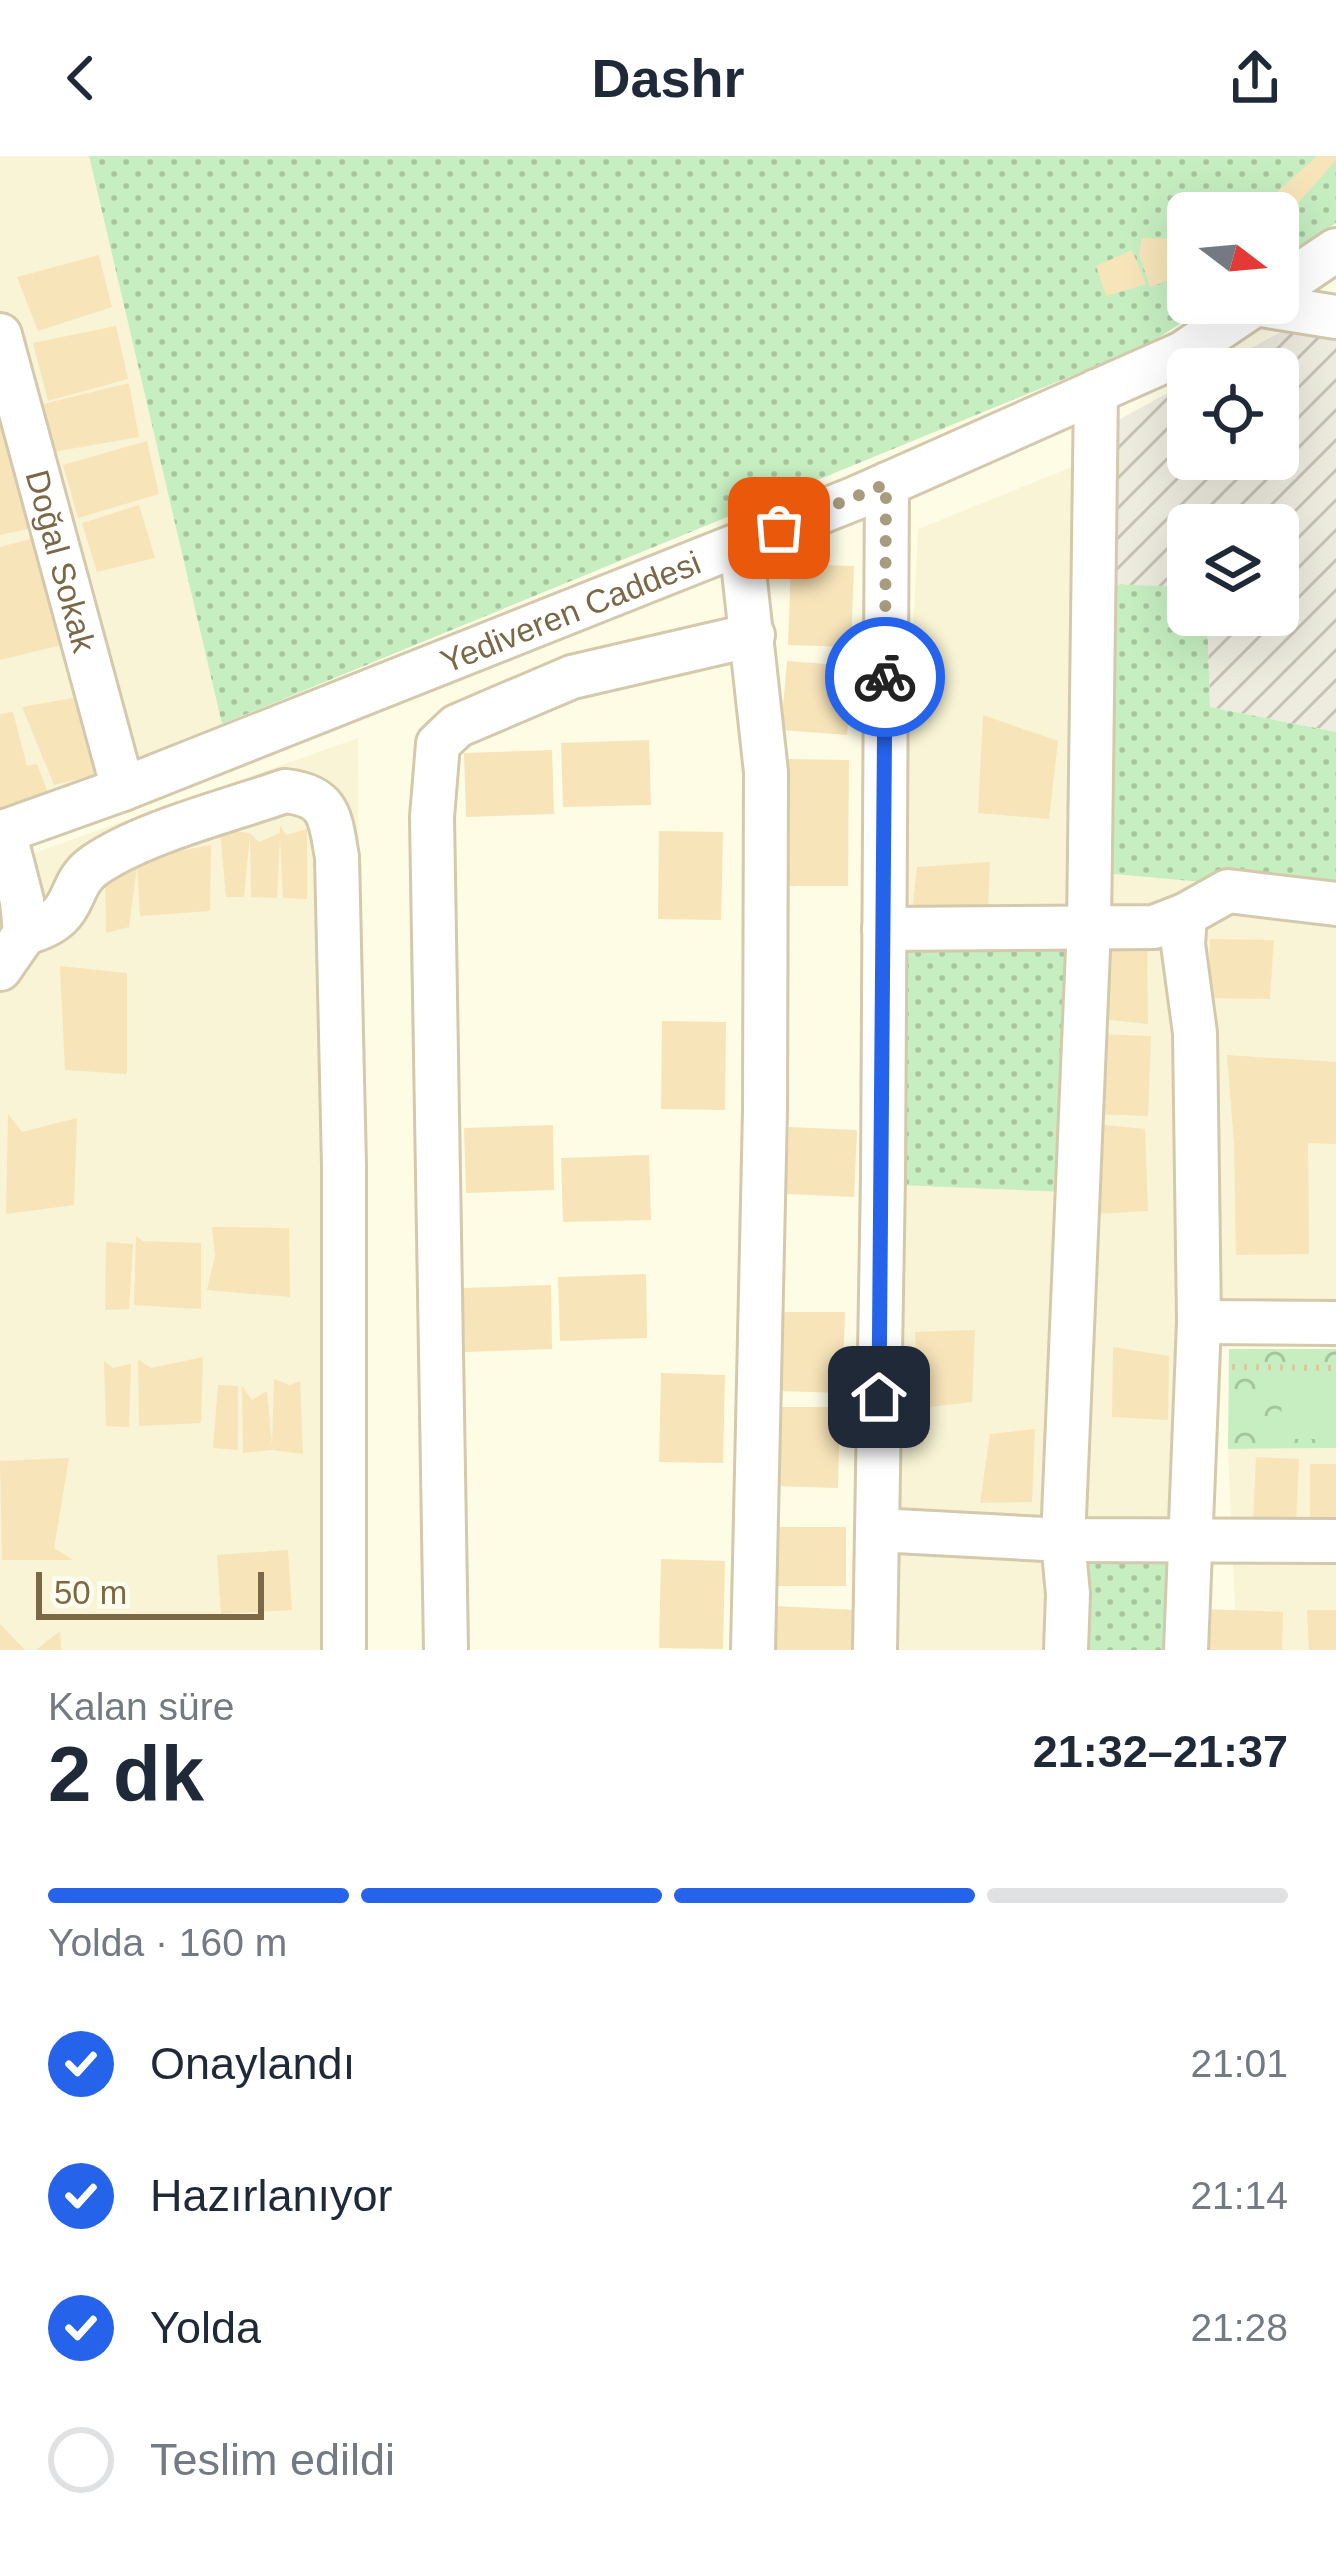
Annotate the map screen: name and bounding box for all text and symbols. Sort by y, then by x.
icon: back [48,45,114,111]
icon: share [1222,45,1288,111]
text: Dashr [591,48,745,108]
north arrow [1167,192,1299,324]
map controls [1167,192,1299,636]
button: locate [1167,348,1299,480]
street label: Doğal Sokak [18,466,103,657]
pin [728,477,830,579]
icon: bag [746,495,812,561]
button: layers [1167,504,1299,636]
street label: Yediveren Caddesi [436,544,706,680]
courier [825,617,945,737]
icon: bike [852,644,918,710]
pin [828,1346,930,1448]
icon: home [846,1364,912,1430]
scale bar [36,1566,264,1619]
text: 50 m [54,1574,127,1611]
text: Kalan süre [48,1685,234,1728]
text: 21:32–21:37 [1033,1726,1288,1777]
text: 2 dk [48,1730,204,1818]
text: Yolda · 160 m [48,1921,287,1964]
icon: check [48,2031,114,2097]
text: Onaylandı [150,2038,355,2089]
text: 21:01 [1190,2042,1288,2085]
icon: check [48,2163,114,2229]
text: Hazırlanıyor [150,2170,393,2221]
text: 21:14 [1190,2174,1288,2217]
icon: check [48,2295,114,2361]
text: Yolda [150,2302,261,2353]
text: 21:28 [1190,2306,1288,2349]
text: Teslim edildi [150,2434,395,2485]

